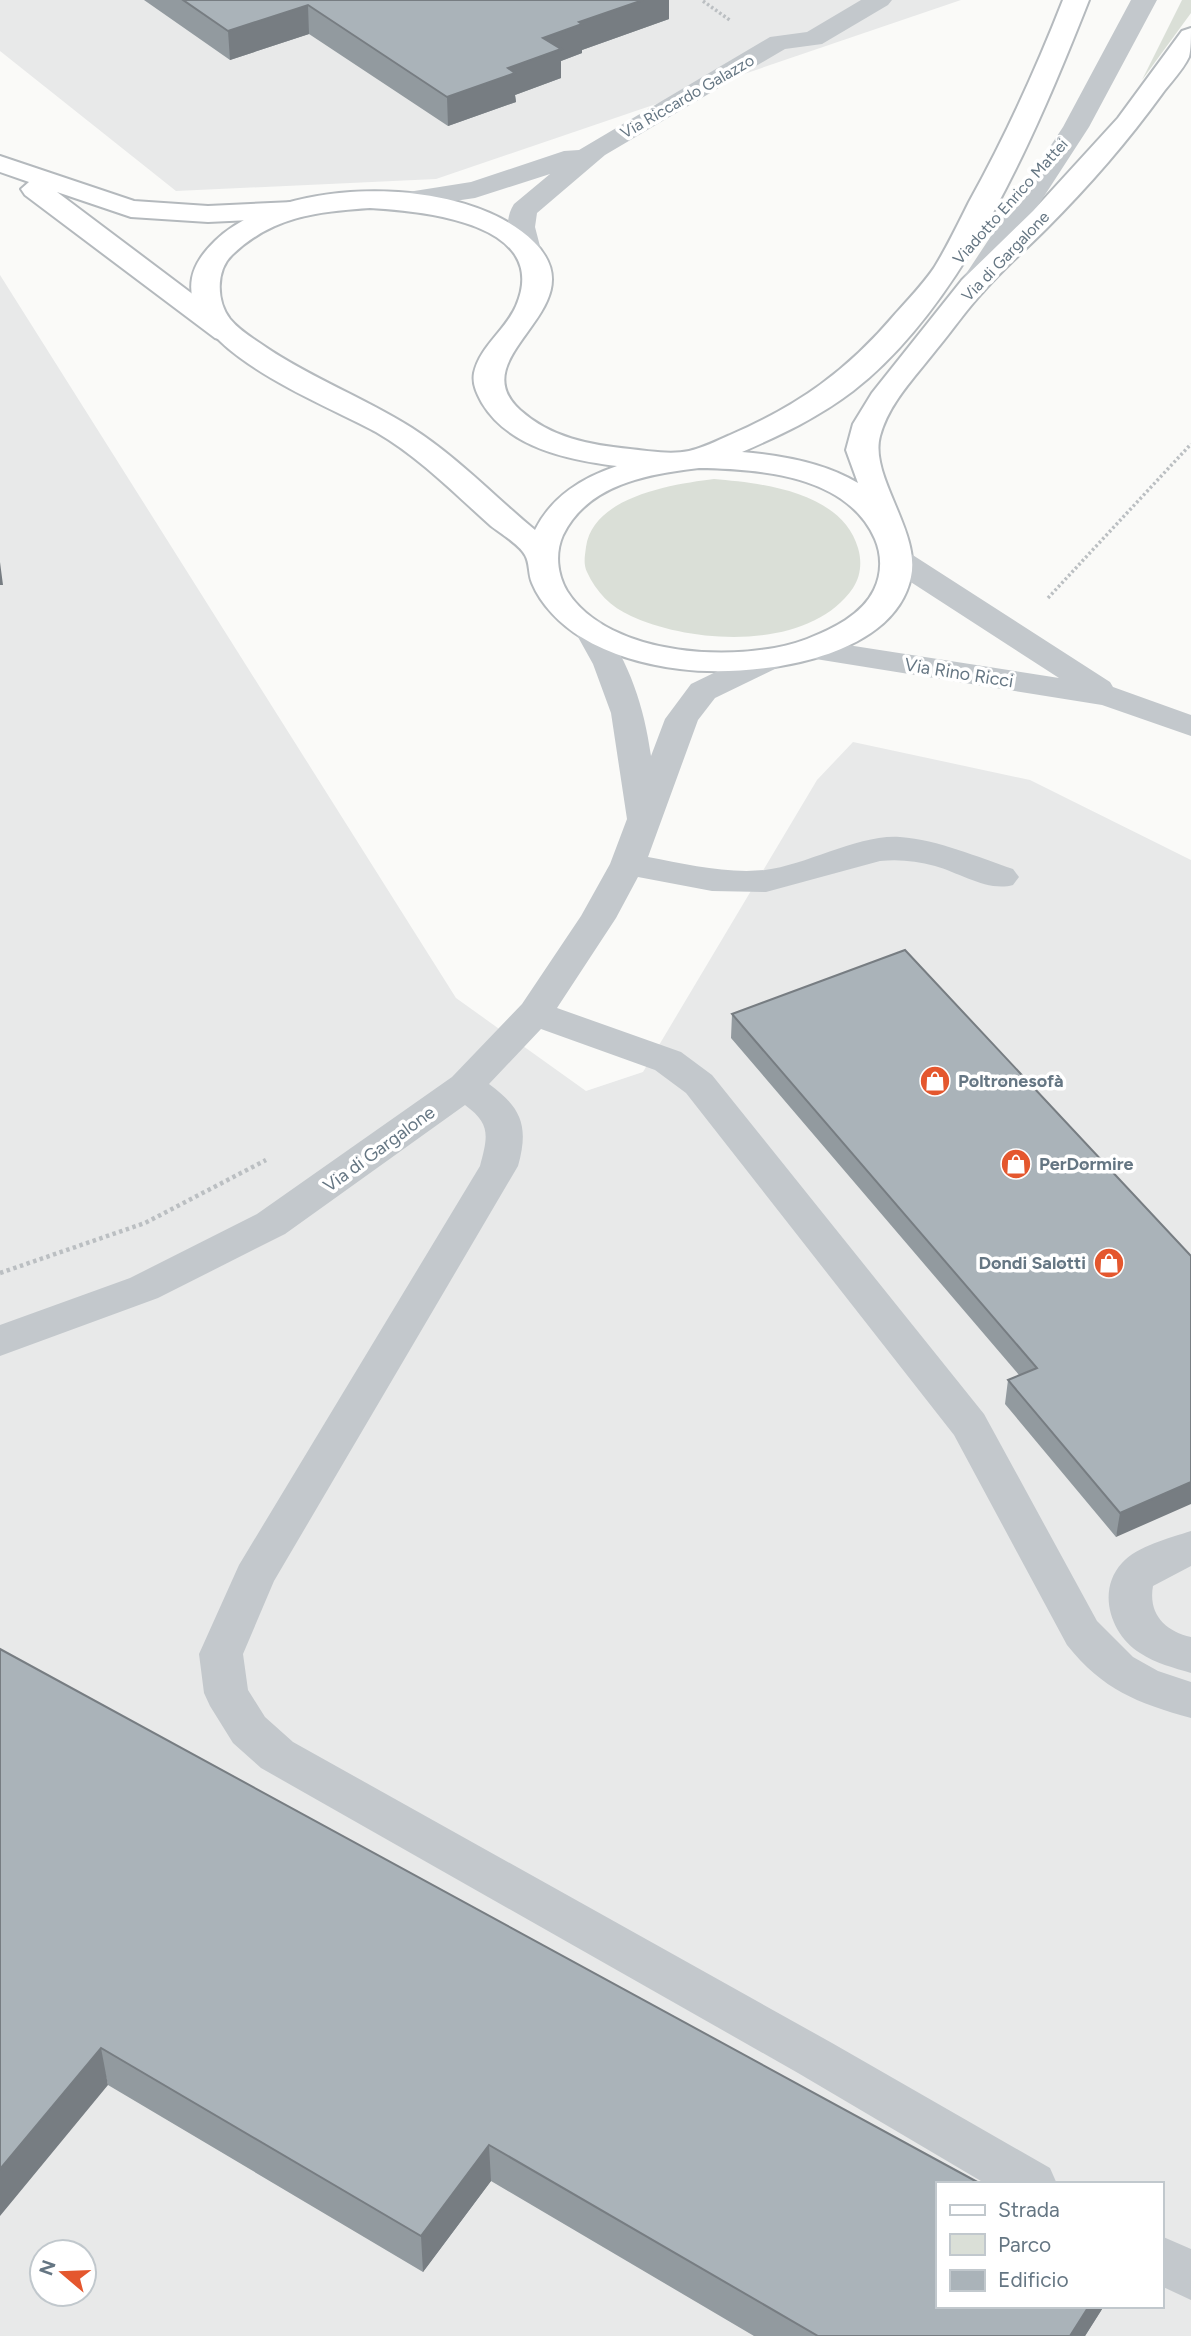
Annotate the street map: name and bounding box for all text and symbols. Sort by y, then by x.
street label: Via Riccardo Galazzo [617,50,757,142]
street label: Viadotto Enrico Mattei [949,135,1072,268]
street label: Via di Gargalone [958,207,1053,305]
street label: Via Rino Ricci [903,654,1015,692]
shop icon: Poltronesofà [918,1064,952,1098]
place label: Poltronesofà [958,1070,1063,1092]
street label: Via di Gargalone [319,1101,439,1197]
shop icon: PerDormire [999,1147,1033,1181]
place label: PerDormire [1039,1153,1134,1175]
shop icon: Dondi Salotti [1092,1246,1126,1280]
place label: Dondi Salotti [978,1252,1086,1274]
legend [936,2182,1163,2308]
text: Strada [998,2197,1060,2222]
text: Parco [998,2232,1051,2257]
north arrow [28,2238,98,2308]
text: N [34,2257,61,2278]
text: Edificio [998,2267,1069,2292]

